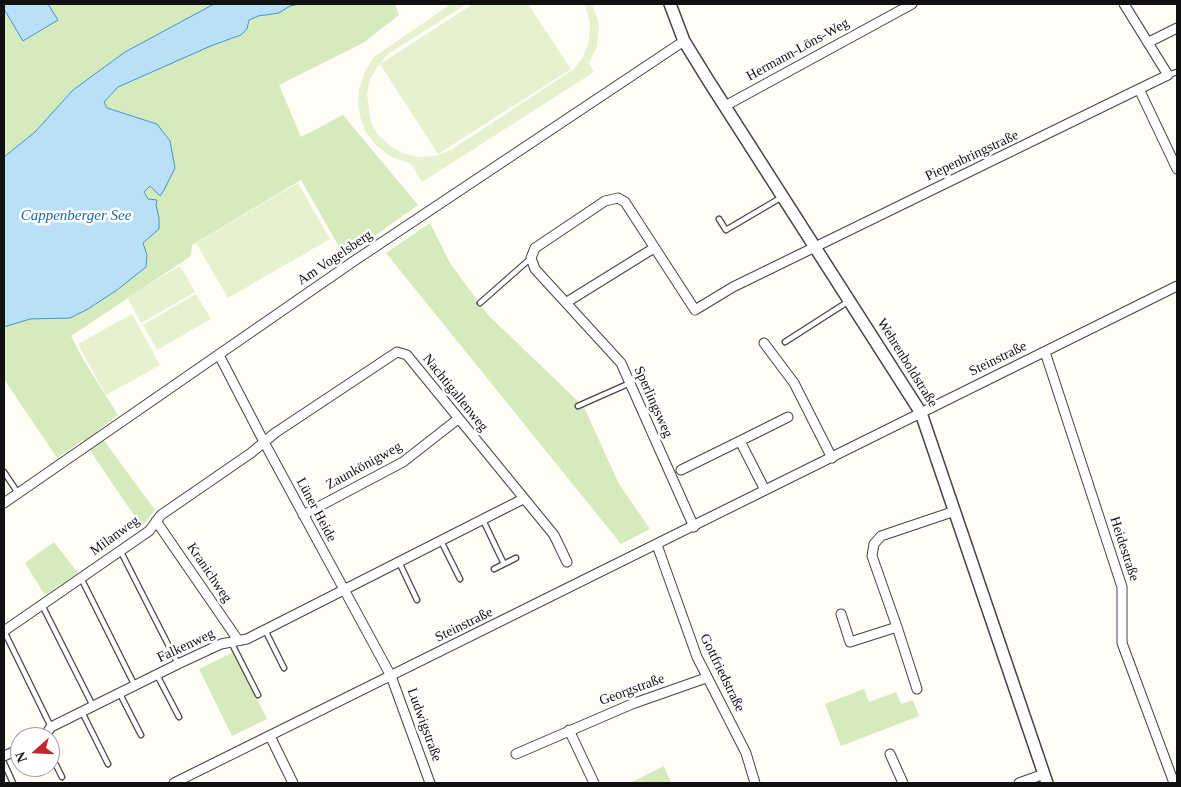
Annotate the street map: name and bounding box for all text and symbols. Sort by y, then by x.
street label: Hermann-Löns-Weg [744,15,852,85]
street label: Piepenbringstraße [923,127,1021,185]
water label: Cappenberger See [21,207,131,225]
street label: Am Vogelsberg [294,227,376,289]
street label: Wehrenboldstraße [873,316,941,410]
street label: Steinstraße [966,338,1030,380]
street label: Nachtigallenweg [419,351,491,435]
street label: Sperlingsweg [630,364,676,440]
street label: Zaunkönigweg [323,438,405,494]
street label: Lüner Heide [292,475,340,545]
street label: Milanweg [87,513,143,559]
street label: Heidestraße [1106,515,1142,583]
street label: Kranichweg [183,540,235,606]
street label: Steinstraße [432,604,496,646]
street label: Falkenweg [155,625,217,667]
street label: Gottfriedstraße [696,631,748,715]
street label: Georgstraße [597,670,667,710]
street label: Ludwigstraße [403,686,445,764]
north arrow [10,727,60,777]
text: N [13,750,30,764]

